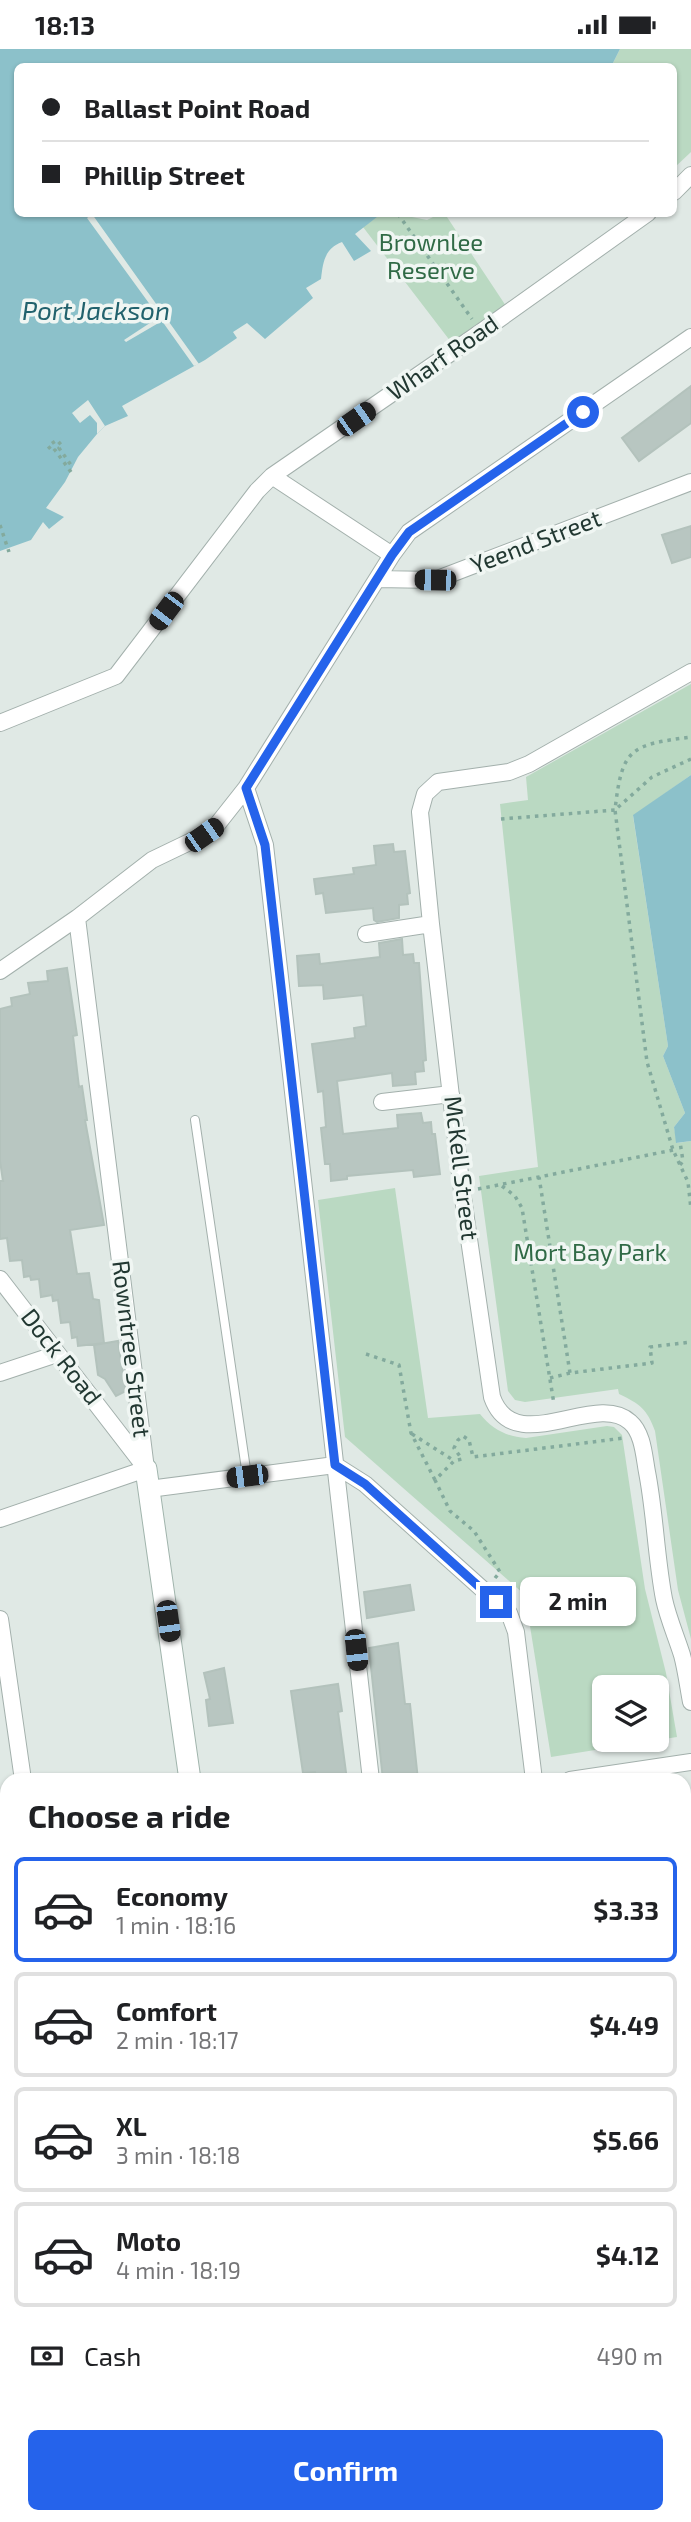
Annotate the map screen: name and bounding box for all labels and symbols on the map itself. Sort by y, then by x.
park label: Brownlee Reserve [379,227,483,284]
water label: Port Jackson [22,294,170,325]
street label: Wharf Road [381,308,503,406]
route start [567,396,599,428]
car [333,398,380,440]
street label: Yeend Street [466,502,605,579]
car [414,569,457,591]
car [145,588,188,634]
car [181,814,228,856]
street label: McKell Street [439,1094,486,1242]
park label: Mort Bay Park [513,1237,667,1266]
street label: Rowntree Street [107,1259,158,1439]
street label: Dock Road [16,1302,109,1410]
car [225,1463,270,1489]
callout: 2 min [520,1577,636,1627]
route end [480,1586,512,1618]
car [155,1599,182,1643]
car [344,1628,369,1672]

